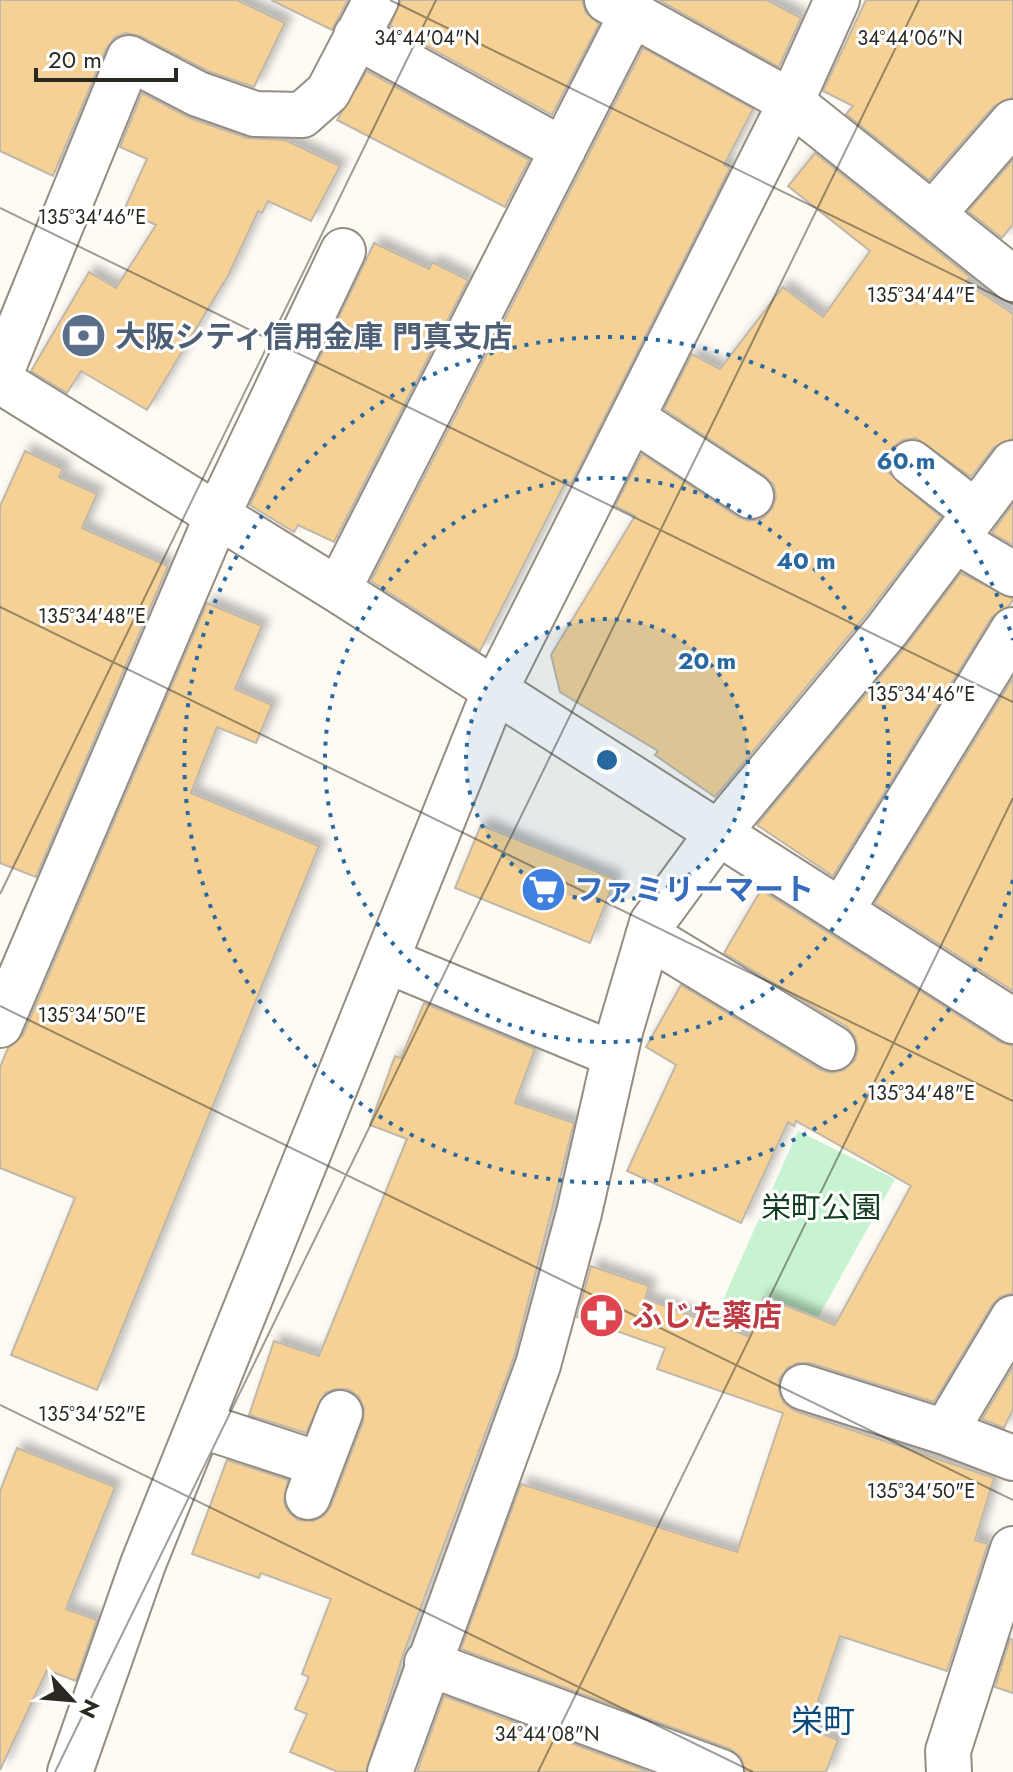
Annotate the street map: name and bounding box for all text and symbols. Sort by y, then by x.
text: 34°44'04"N [374,24,480,53]
text: 34°44'06"N [857,24,963,53]
scale bar [36,32,176,82]
text: 20 m [48,42,102,77]
text: 135°34'46"E [38,203,146,232]
text: 135°34'44"E [867,281,975,310]
bank icon: 大阪シティ信用金庫 門真支店 [60,312,108,360]
place label: 大阪シティ信用金庫 門真支店 [115,315,512,358]
text: 60 m [877,443,935,478]
text: 40 m [776,543,836,578]
text: 135°34'48"E [38,602,146,631]
text: 20 m [678,643,736,678]
text: 135°34'46"E [867,680,975,709]
centre of rings [593,746,621,774]
supermarket icon: ファミリーマート [519,865,567,913]
place label: ファミリーマート [574,868,814,911]
text: 135°34'50"E [38,1001,146,1030]
text: 135°34'48"E [867,1079,975,1108]
park label: 栄町公園 [761,1186,881,1229]
pharmacy icon: ふじた薬店 [577,1291,625,1339]
place label: ふじた薬店 [632,1294,782,1337]
text: 135°34'52"E [38,1400,146,1429]
text: 135°34'50"E [867,1477,975,1506]
north arrow [32,1660,112,1740]
text: N [72,1694,108,1724]
district label: 栄町 [791,1698,855,1744]
text: 34°44'08"N [495,1720,599,1749]

